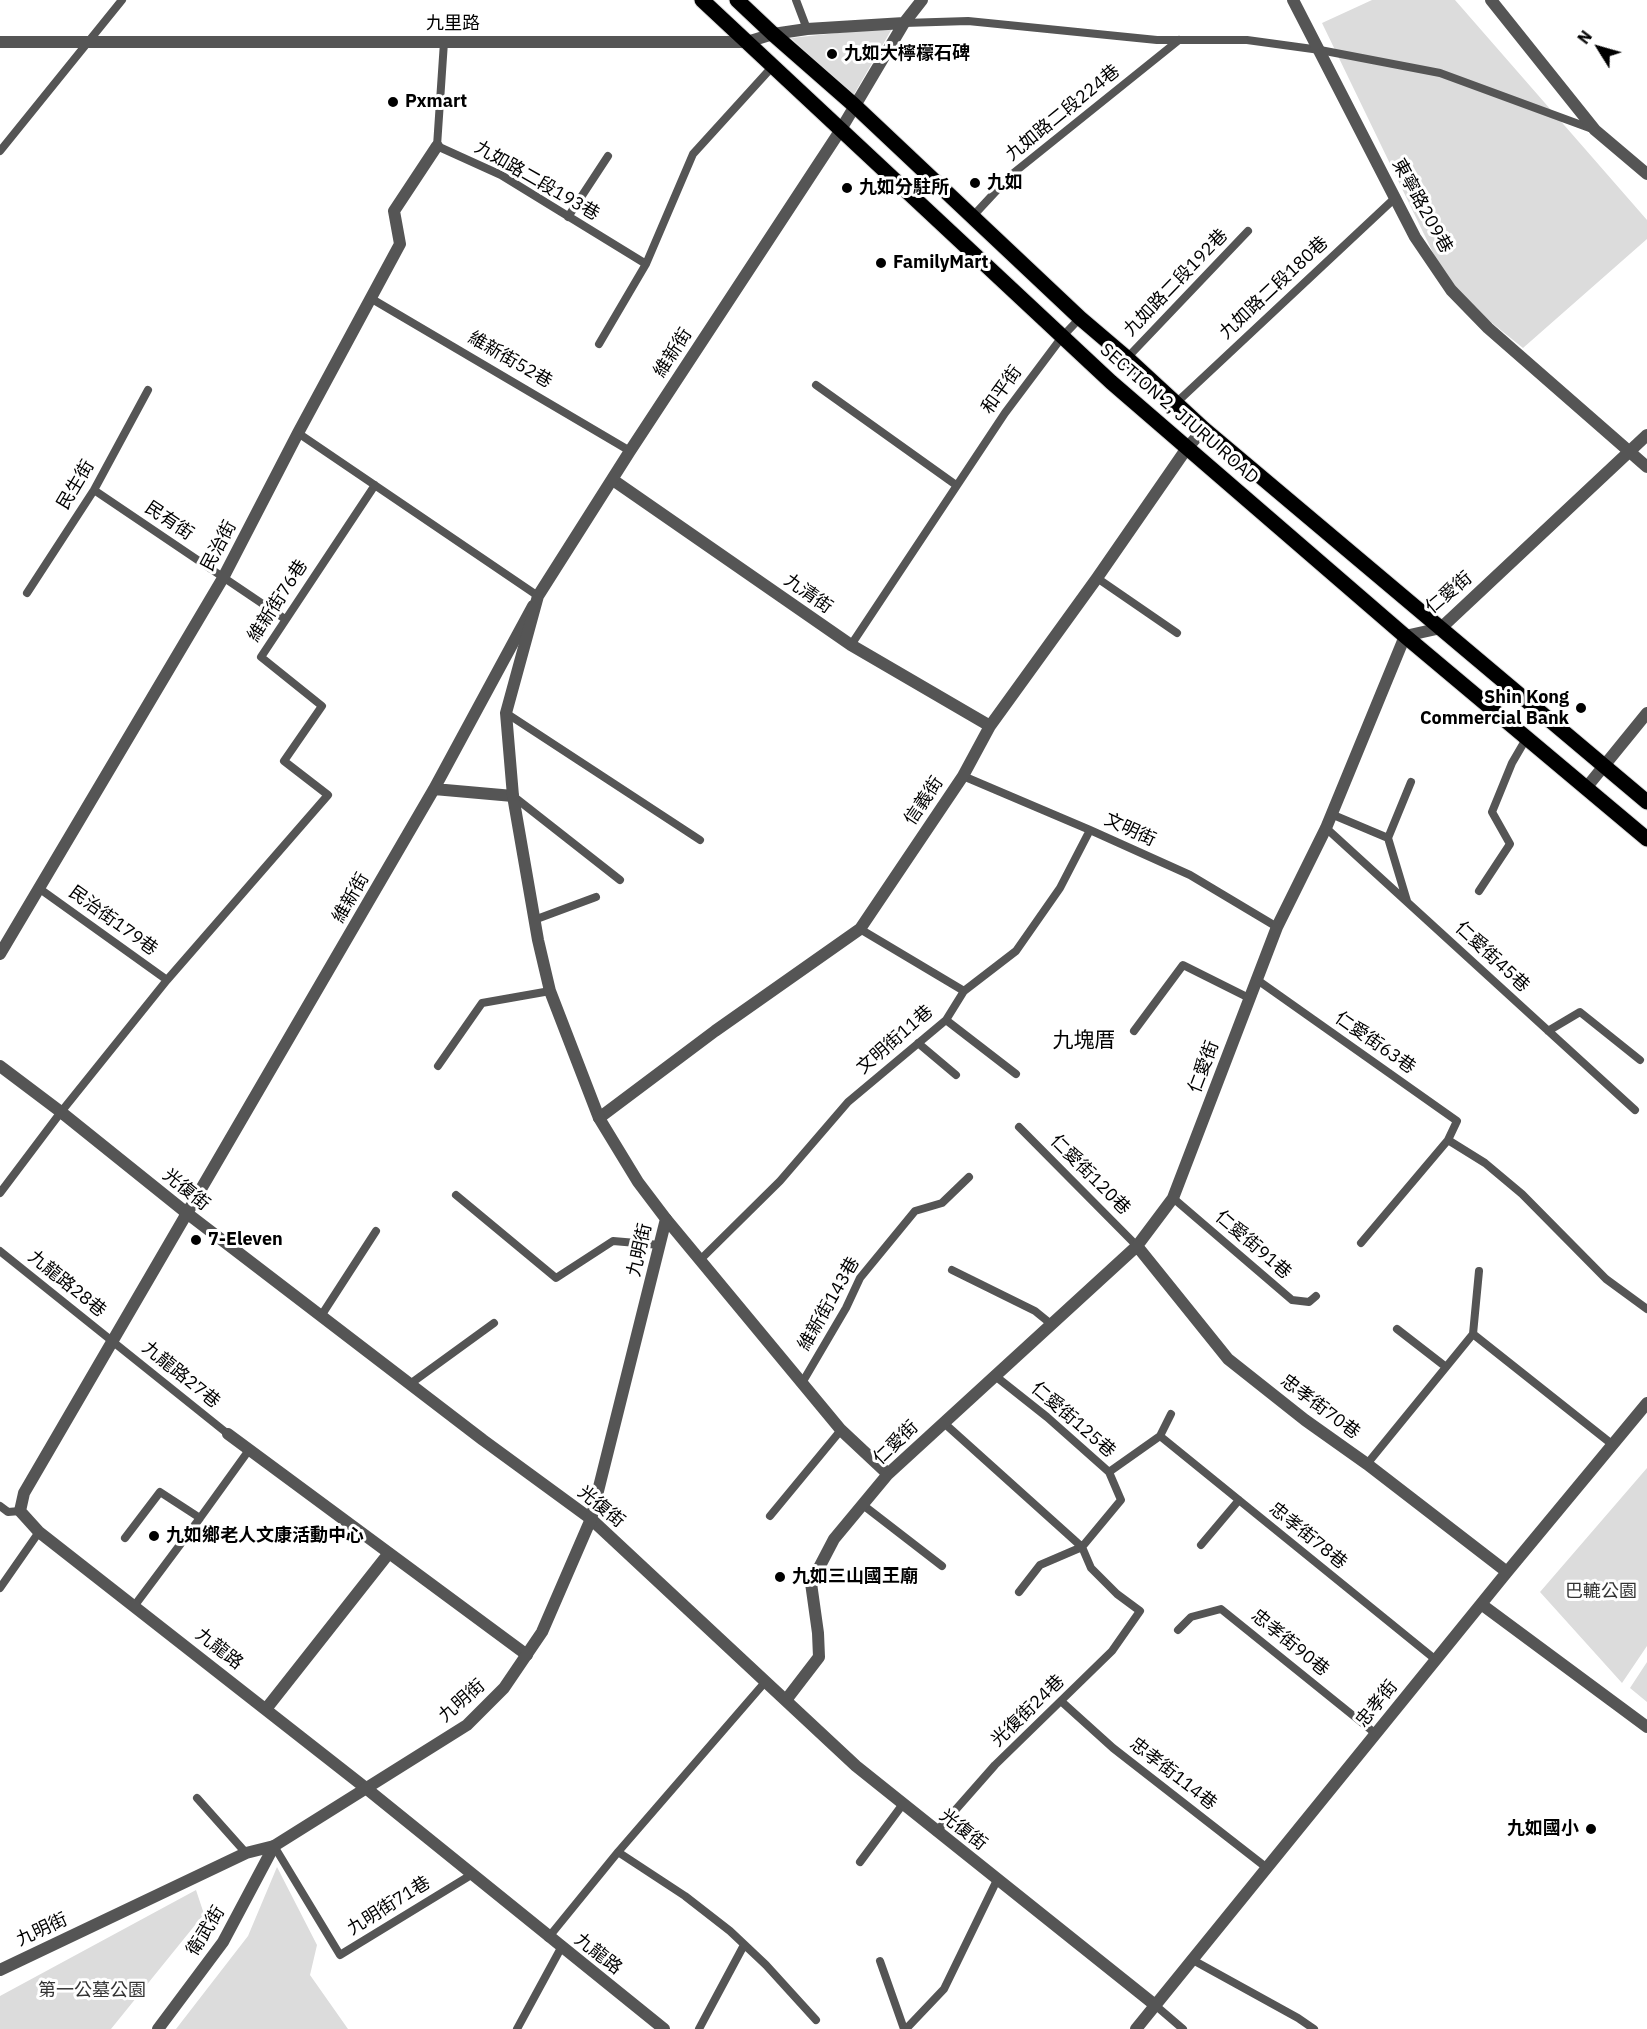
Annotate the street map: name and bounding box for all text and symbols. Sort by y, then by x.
street label: 九里路 [426,13,480,35]
north arrow [1569,18,1629,78]
text: N [1573,27,1596,48]
place label: 九如大檸檬石碑 [844,43,970,65]
marker: 九如大檸檬石碑 [825,47,839,61]
street label: 九如路二段224巷 [1002,60,1124,166]
place label: Pxmart [405,91,467,113]
marker: Pxmart [386,95,400,109]
street label: 九如路二段193巷 [471,137,603,225]
street label: 東寧路209巷 [1387,155,1457,257]
place label: 九如 [987,172,1023,194]
marker: 九如 [968,176,982,190]
place label: 九如分駐所 [859,177,949,199]
marker: 九如分駐所 [840,181,854,195]
street label: 九如路二段192巷 [1119,225,1233,341]
street label: 九如路二段180巷 [1215,232,1333,344]
place label: FamilyMart [893,252,988,274]
marker: FamilyMart [874,256,888,270]
street label: 維新街 [649,324,697,382]
street label: 維新街52巷 [464,327,556,393]
street label: SECTION 2, JIURU ROAD [1095,339,1263,489]
street label: 和平街 [977,362,1027,418]
street label: 民生街 [53,456,99,514]
street label: 民有街 [141,497,197,545]
street label: 民治街 [197,517,241,575]
street label: 維新街76巷 [243,556,313,646]
street label: 仁愛街 [1421,567,1477,619]
street label: 九清街 [780,570,836,618]
place label: Shin Kong Commercial Bank [1420,687,1569,730]
marker: Shin Kong Commercial Bank [1574,701,1588,715]
street label: 信義街 [900,773,948,829]
street label: 文明街 [1101,809,1159,851]
street label: 維新街 [328,869,374,927]
street label: 民治街179巷 [64,882,162,960]
street label: 仁愛街45巷 [1450,917,1534,997]
street label: 文明街11巷 [853,1001,937,1079]
street label: 仁愛街63巷 [1330,1007,1420,1079]
district label: 九塊厝 [1053,1028,1115,1054]
street label: 仁愛街 [1184,1038,1224,1096]
street label: 仁愛街120巷 [1045,1130,1135,1220]
street label: 光復街 [158,1165,214,1215]
street label: 仁愛街91巷 [1211,1206,1295,1284]
street label: 九明街 [623,1221,657,1279]
place label: 7-Eleven [208,1229,283,1251]
marker: 7-Eleven [189,1233,203,1247]
street label: 九龍路28巷 [24,1246,110,1322]
street label: 維新街143巷 [794,1253,864,1355]
street label: 九龍路27巷 [138,1337,224,1413]
street label: 忠孝街70巷 [1276,1370,1364,1444]
street label: 仁愛街125巷 [1027,1378,1119,1462]
street label: 仁愛街 [869,1416,923,1470]
street label: 光復街 [573,1482,629,1532]
street label: 忠孝街78巷 [1265,1498,1351,1574]
place label: 九如鄉老人文康活動中心 [166,1525,364,1547]
marker: 九如鄉老人文康活動中心 [147,1529,161,1543]
place label: 九如三山國王廟 [792,1566,918,1588]
marker: 九如三山國王廟 [773,1570,787,1584]
park label: 巴轆公園 [1565,1581,1637,1603]
street label: 忠孝街90巷 [1247,1605,1333,1681]
street label: 九龍路 [191,1624,247,1674]
street label: 光復街24巷 [987,1671,1069,1751]
street label: 九明街 [435,1675,489,1727]
street label: 忠孝街 [1352,1676,1402,1732]
street label: 忠孝街114巷 [1125,1733,1221,1815]
street label: 光復街 [935,1805,991,1855]
place label: 九如國小 [1507,1818,1579,1840]
marker: 九如國小 [1584,1822,1598,1836]
street label: 九明街71巷 [344,1872,434,1940]
street label: 衛武街 [183,1902,229,1960]
street label: 九明街 [13,1909,71,1951]
street label: 九龍路 [570,1929,626,1979]
park label: 第一公墓公園 [38,1980,146,2002]

